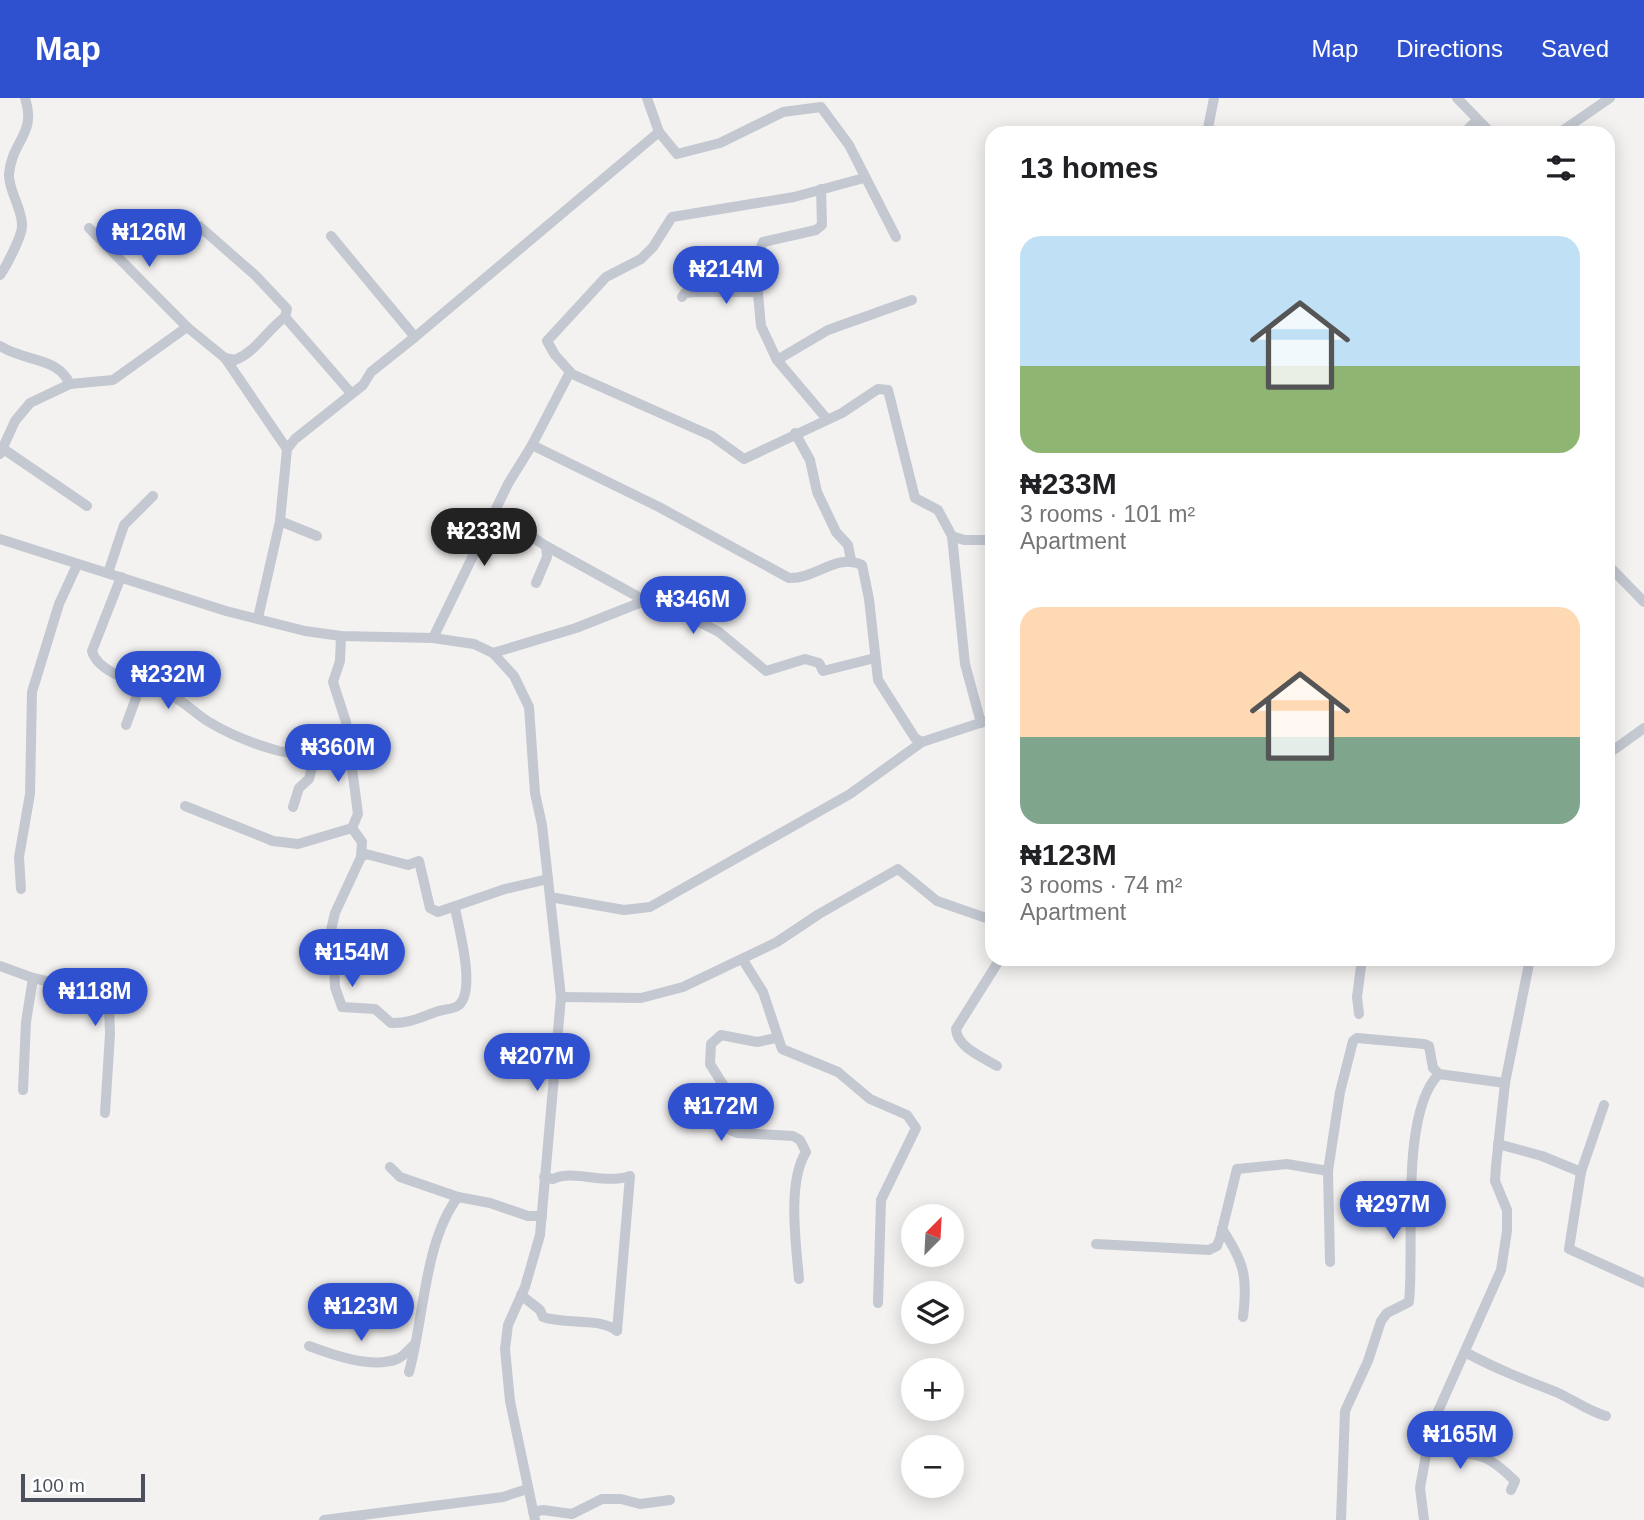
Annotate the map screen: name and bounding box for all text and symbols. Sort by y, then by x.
text: Map [35,30,101,67]
text: Map [1312,35,1358,62]
text: Directions [1396,35,1503,62]
text: Saved [1541,35,1609,62]
icon: filters [1542,149,1580,187]
text: 13 homes [1020,151,1158,184]
pin: ₦126M [100,209,198,269]
text: ₦126M [112,219,186,245]
pin: ₦214M [677,246,775,306]
text: ₦214M [689,256,763,282]
icon: home [1237,282,1363,408]
text: ₦233M [1020,467,1117,500]
text: 3 rooms · 101 m² [1020,501,1195,527]
pin: ₦233M [435,508,533,568]
text: ₦233M [447,518,521,544]
text: Apartment [1020,528,1126,554]
pin: ₦346M [644,576,742,636]
text: ₦346M [656,586,730,612]
pin: ₦232M [119,652,217,711]
icon: home [1237,653,1363,779]
text: ₦232M [131,661,205,687]
pin: ₦360M [289,724,387,784]
text: ₦360M [301,734,375,760]
text: ₦123M [1020,838,1117,871]
text: 3 rooms · 74 m² [1020,872,1182,898]
text: Apartment [1020,899,1126,925]
pin: ₦154M [303,930,401,989]
text: ₦154M [315,939,389,965]
pin: ₦118M [46,968,144,1028]
text: ₦118M [59,978,131,1004]
pin: ₦207M [488,1034,586,1093]
text: ₦207M [500,1043,574,1069]
pin: ₦172M [672,1084,770,1143]
text: ₦172M [684,1093,758,1119]
pin: ₦297M [1344,1182,1442,1241]
text: ₦297M [1356,1191,1430,1217]
north arrow [901,1204,964,1267]
map controls [901,1204,964,1498]
button: layers [901,1281,964,1344]
pin: ₦123M [312,1284,410,1343]
text: ₦123M [324,1293,398,1319]
button: + [901,1358,964,1421]
pin: ₦165M [1411,1412,1509,1471]
text: ₦165M [1423,1421,1497,1447]
button: − [901,1435,964,1498]
scale bar [21,1471,145,1503]
text: 100 m [32,1475,85,1496]

